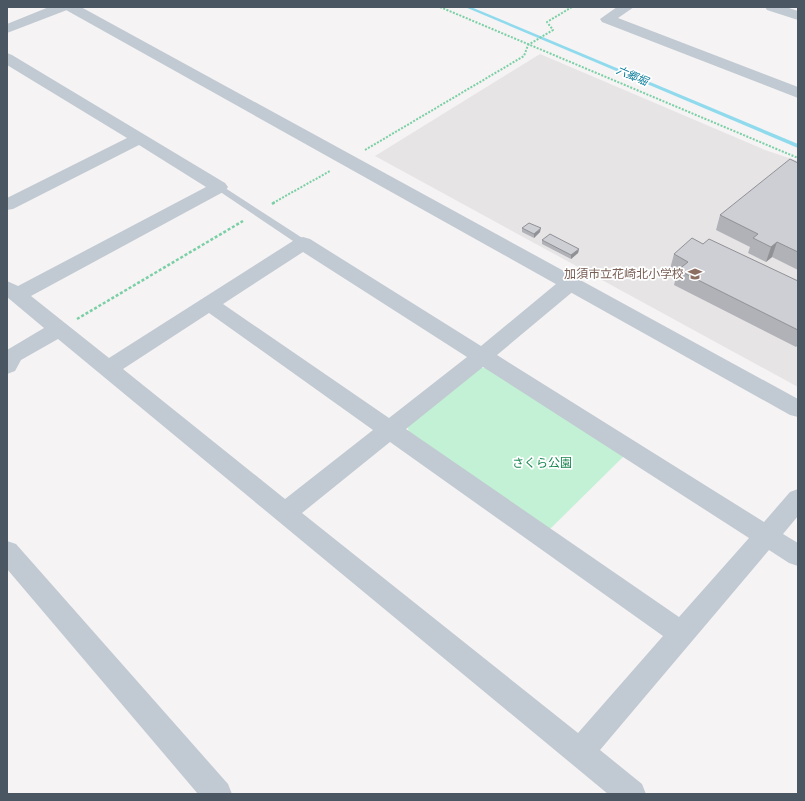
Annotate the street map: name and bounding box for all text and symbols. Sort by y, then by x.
water label: 六郷堀 [614,64,652,89]
school or university icon: 加須市立花崎北小学校 [687,266,703,282]
place label: 加須市立花崎北小学校 [564,267,684,281]
park label: さくら公園 [512,456,572,470]

